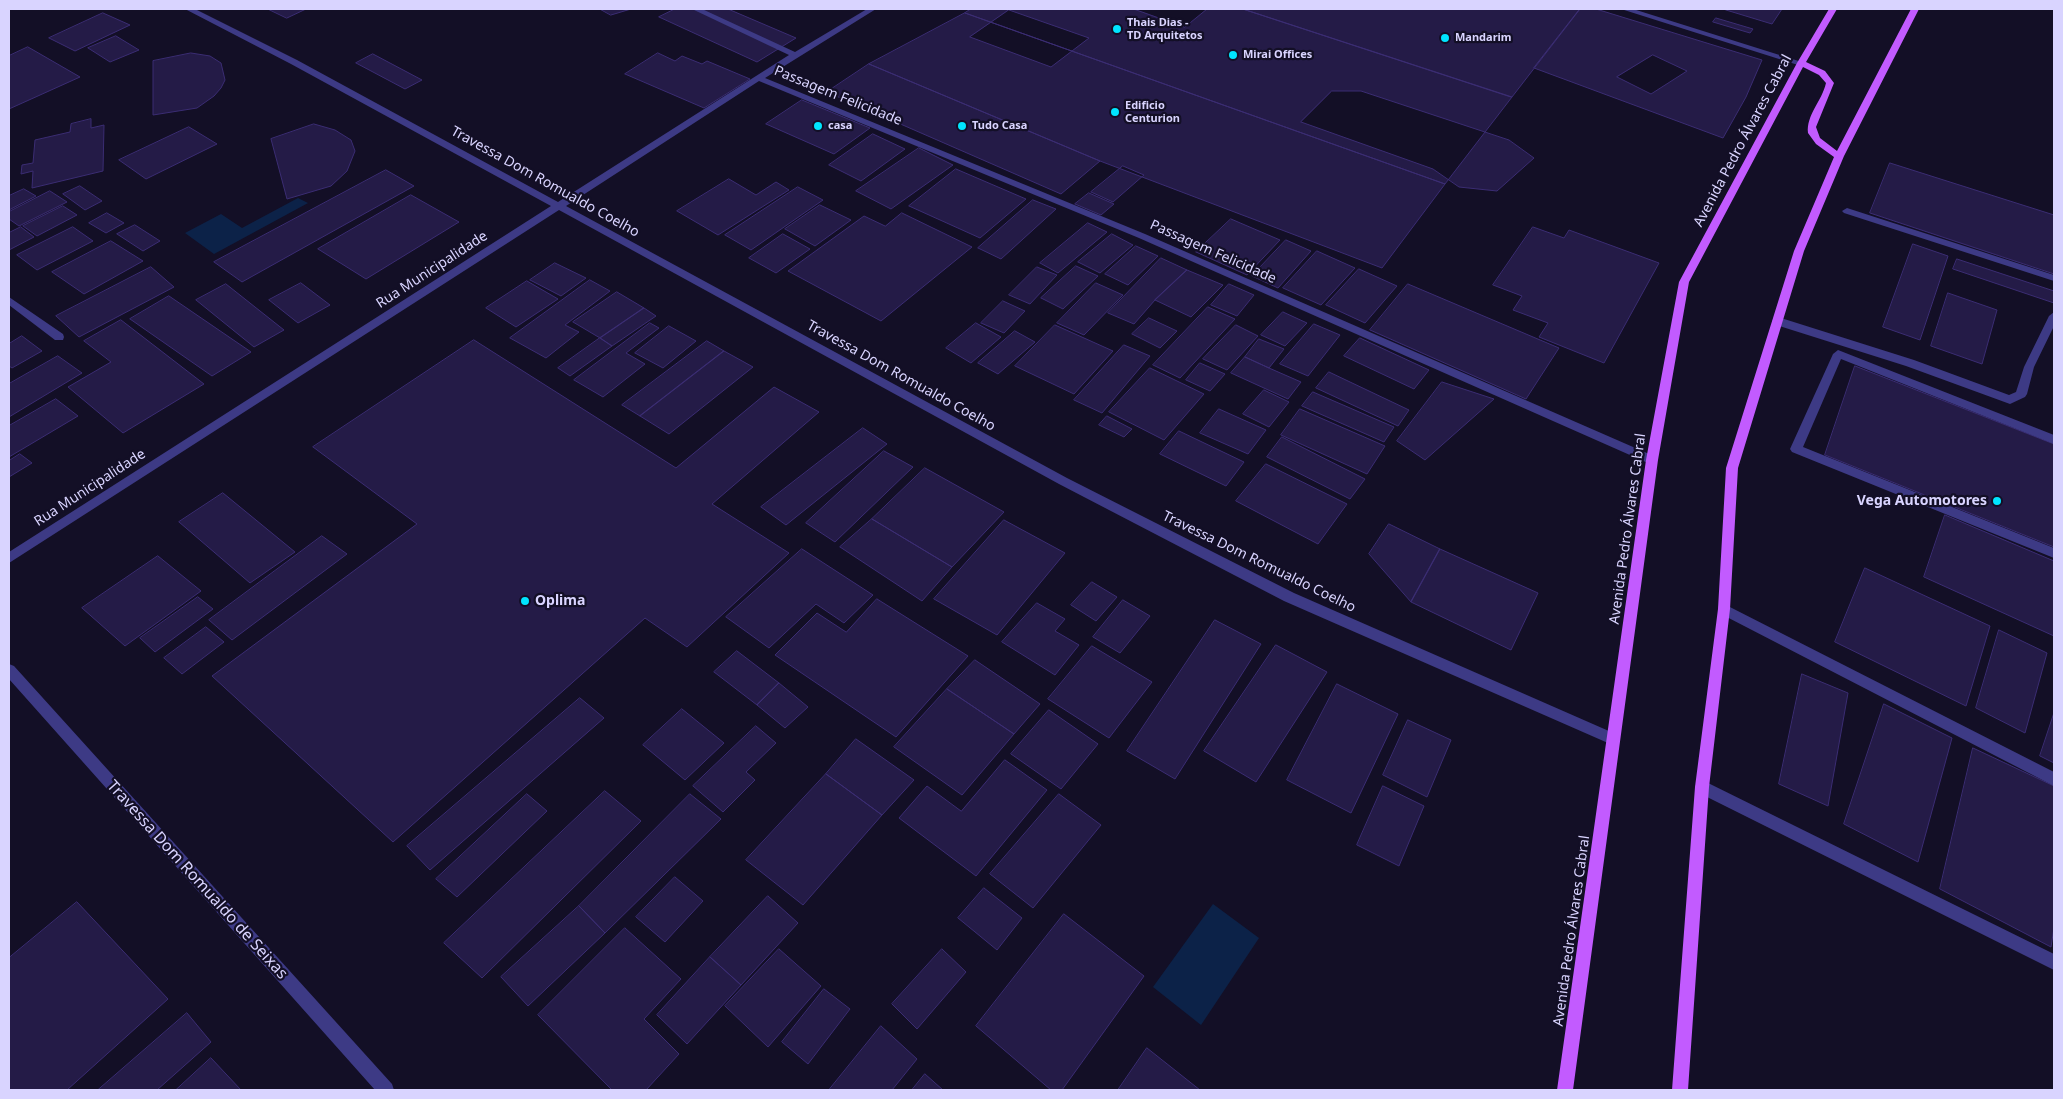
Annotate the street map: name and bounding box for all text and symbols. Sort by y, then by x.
place label: Thais Dias - TD Arquitetos [1127,16,1202,42]
marker: Thais Dias - TD Arquitetos [1111,23,1123,35]
place label: Mandarim [1455,31,1512,45]
marker: Mandarim [1439,32,1451,44]
place label: Mirai Offices [1243,48,1312,62]
marker: Mirai Offices [1227,49,1239,61]
street label: Avenida Pedro Álvares Cabral [1690,52,1796,230]
street label: Passagem Felicidade [772,63,904,129]
place label: Edificio Centurion [1125,99,1180,125]
marker: Edificio Centurion [1109,106,1121,118]
place label: casa [828,119,852,133]
place label: Tudo Casa [972,119,1027,133]
marker: casa [812,120,824,132]
marker: Tudo Casa [956,120,968,132]
street label: Travessa Dom Romualdo Coelho [448,123,642,241]
street label: Passagem Felicidade [1147,217,1279,287]
street label: Rua Municipalidade [373,228,491,312]
street label: Travessa Dom Romualdo Coelho [804,317,998,435]
street label: Avenida Pedro Álvares Cabral [1606,433,1650,625]
street label: Rua Municipalidade [31,446,149,530]
place label: Vega Automotores [1857,493,1987,509]
marker: Vega Automotores [1991,495,2003,507]
street label: Travessa Dom Romualdo Coelho [1160,508,1358,616]
place label: Oplima [535,593,585,609]
marker: Oplima [519,595,531,607]
street label: Travessa Dom Romualdo de Seixas [103,777,291,983]
street label: Avenida Pedro Álvares Cabral [1550,835,1594,1027]

